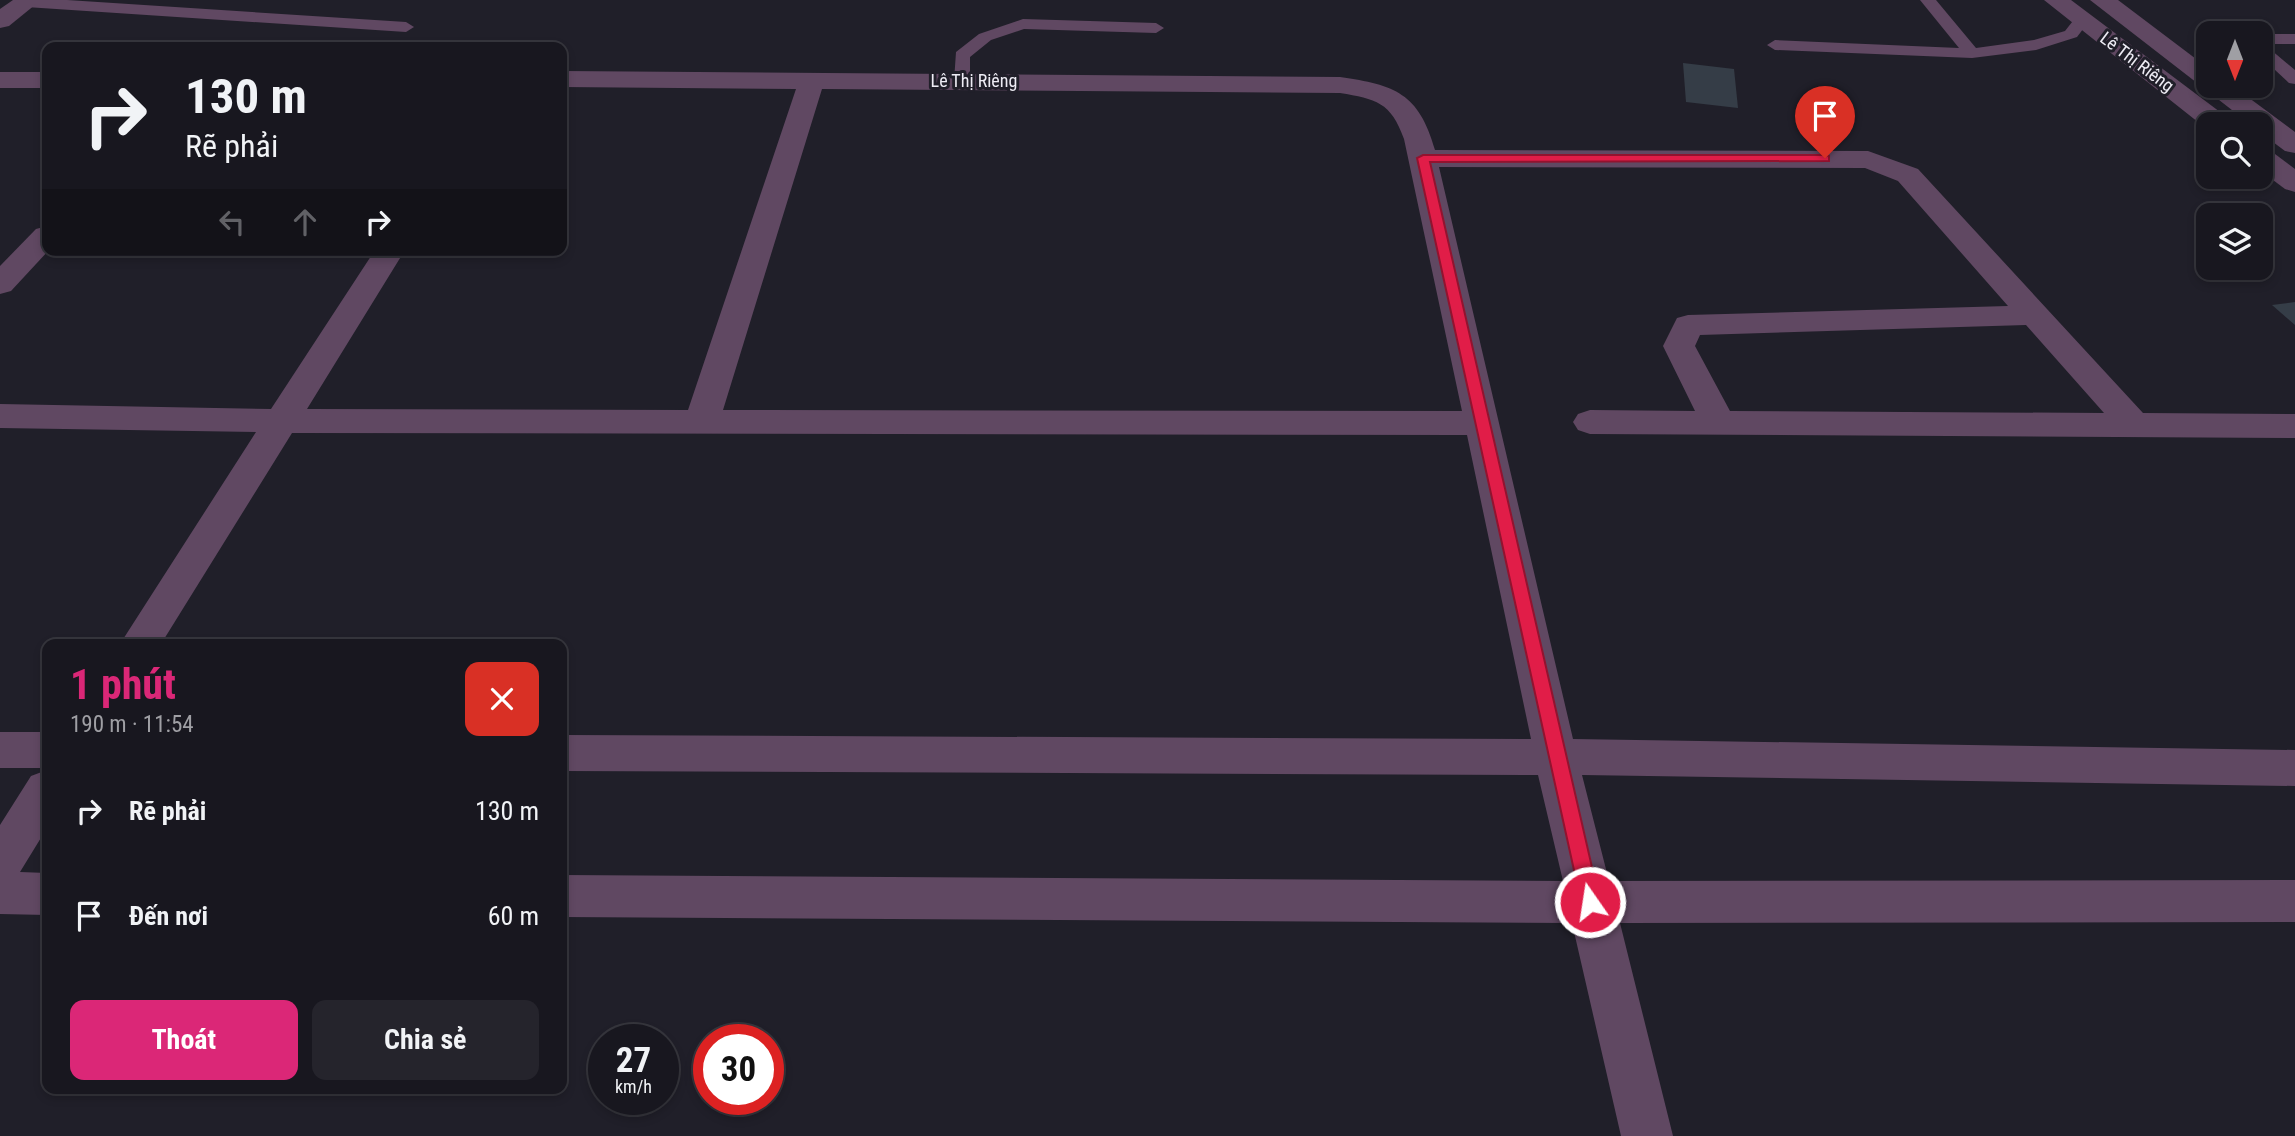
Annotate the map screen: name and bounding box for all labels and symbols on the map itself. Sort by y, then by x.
north arrow [2196,21,2273,98]
street label: Lê Thị Riêng [2096,27,2178,96]
street label: Lê Thị Riêng [931,70,1017,91]
pin [1795,86,1855,158]
position arrow [1553,865,1627,939]
speed limit sign: 30 [693,1024,784,1115]

